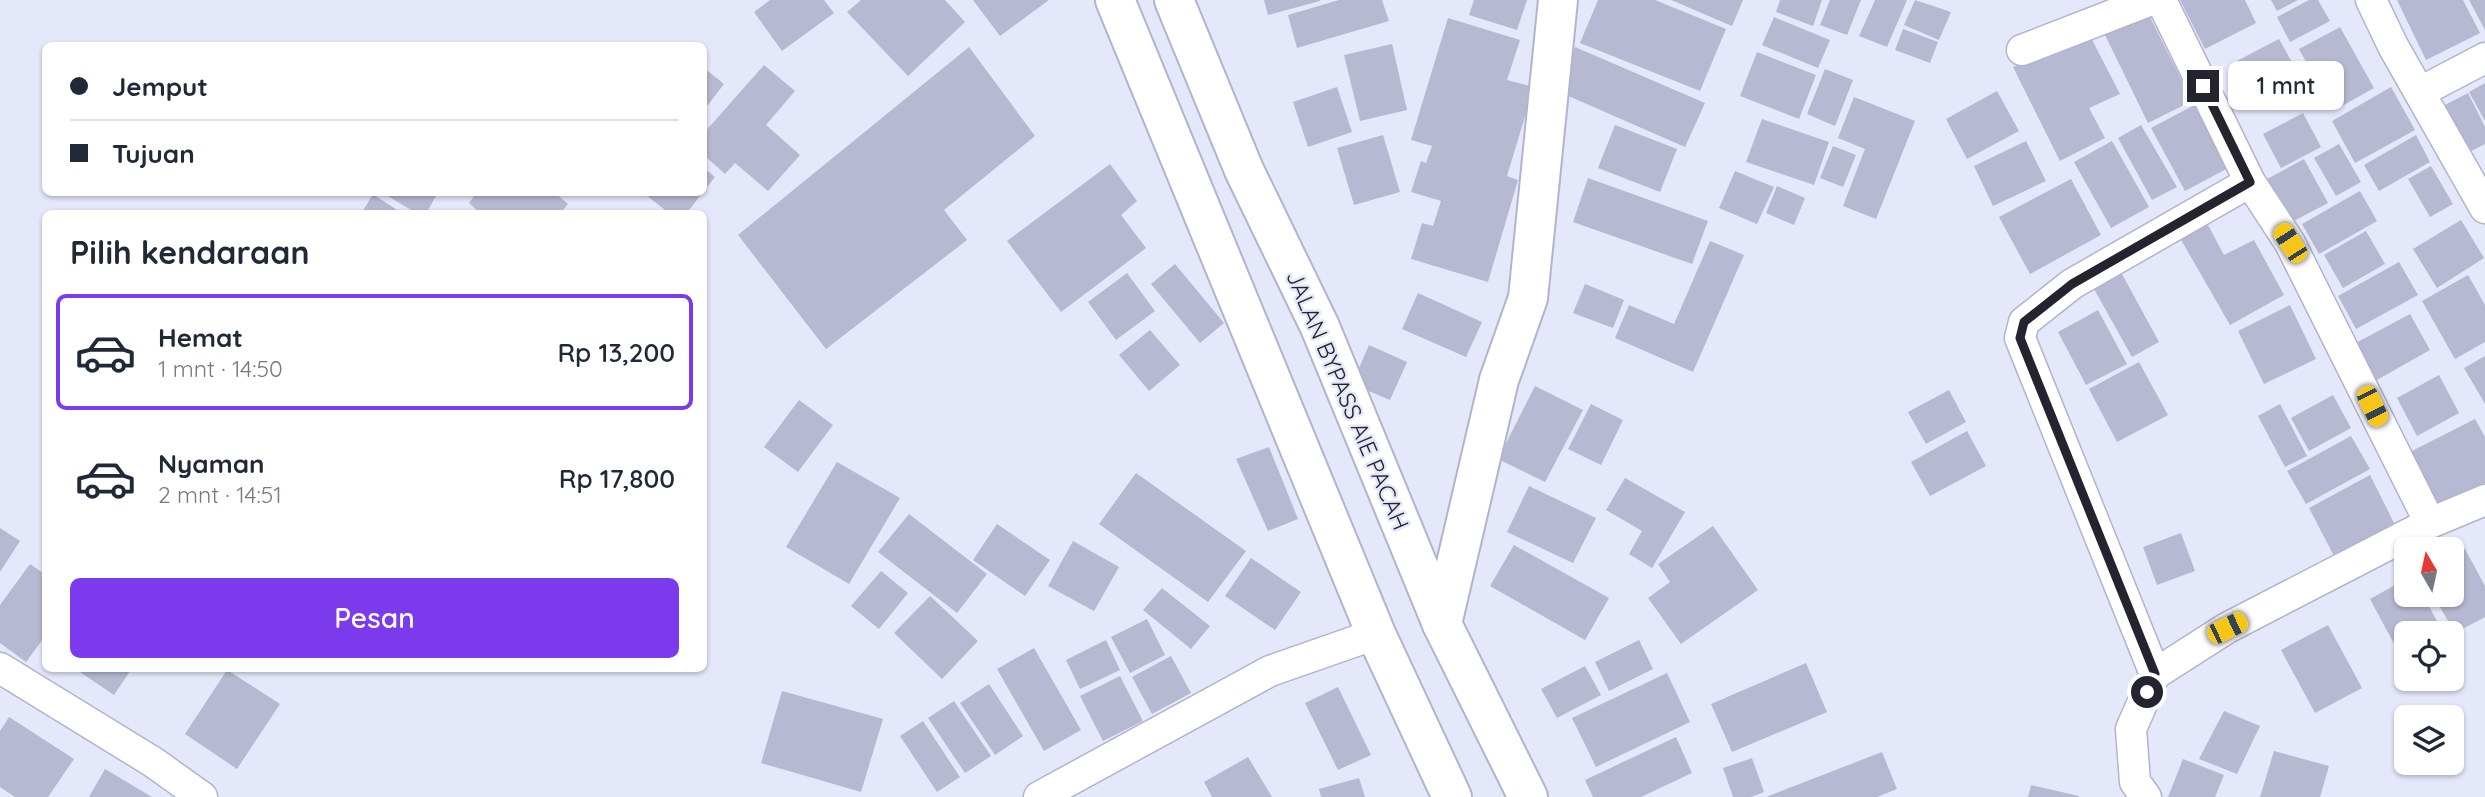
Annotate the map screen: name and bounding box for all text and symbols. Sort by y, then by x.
callout: 1 mnt [2228,62,2343,110]
text: Jemput [112,70,208,103]
route end [2187,70,2219,102]
text: 1 mnt [2257,71,2315,100]
text: Tujuan [112,137,195,170]
car [2270,220,2311,266]
text: Pilih kendaraan [70,232,310,272]
street label: JALAN BYPASS AIE PACAH [1280,266,1416,534]
icon: car [74,321,137,384]
text: Hemat [158,321,243,354]
text: Rp 13,200 [557,336,675,369]
text: 1 mnt · 14:50 [158,354,283,383]
car [2354,383,2391,429]
icon: car [74,447,137,510]
text: Nyaman [158,447,265,480]
text: Rp 17,800 [559,462,675,495]
text: 2 mnt · 14:51 [158,480,282,509]
north arrow [2394,537,2464,607]
map controls [2394,537,2464,775]
button: Pesan [70,578,679,658]
car [2204,609,2251,647]
button: locate [2394,621,2464,691]
route start [2131,676,2163,708]
button: layers [2394,705,2464,775]

